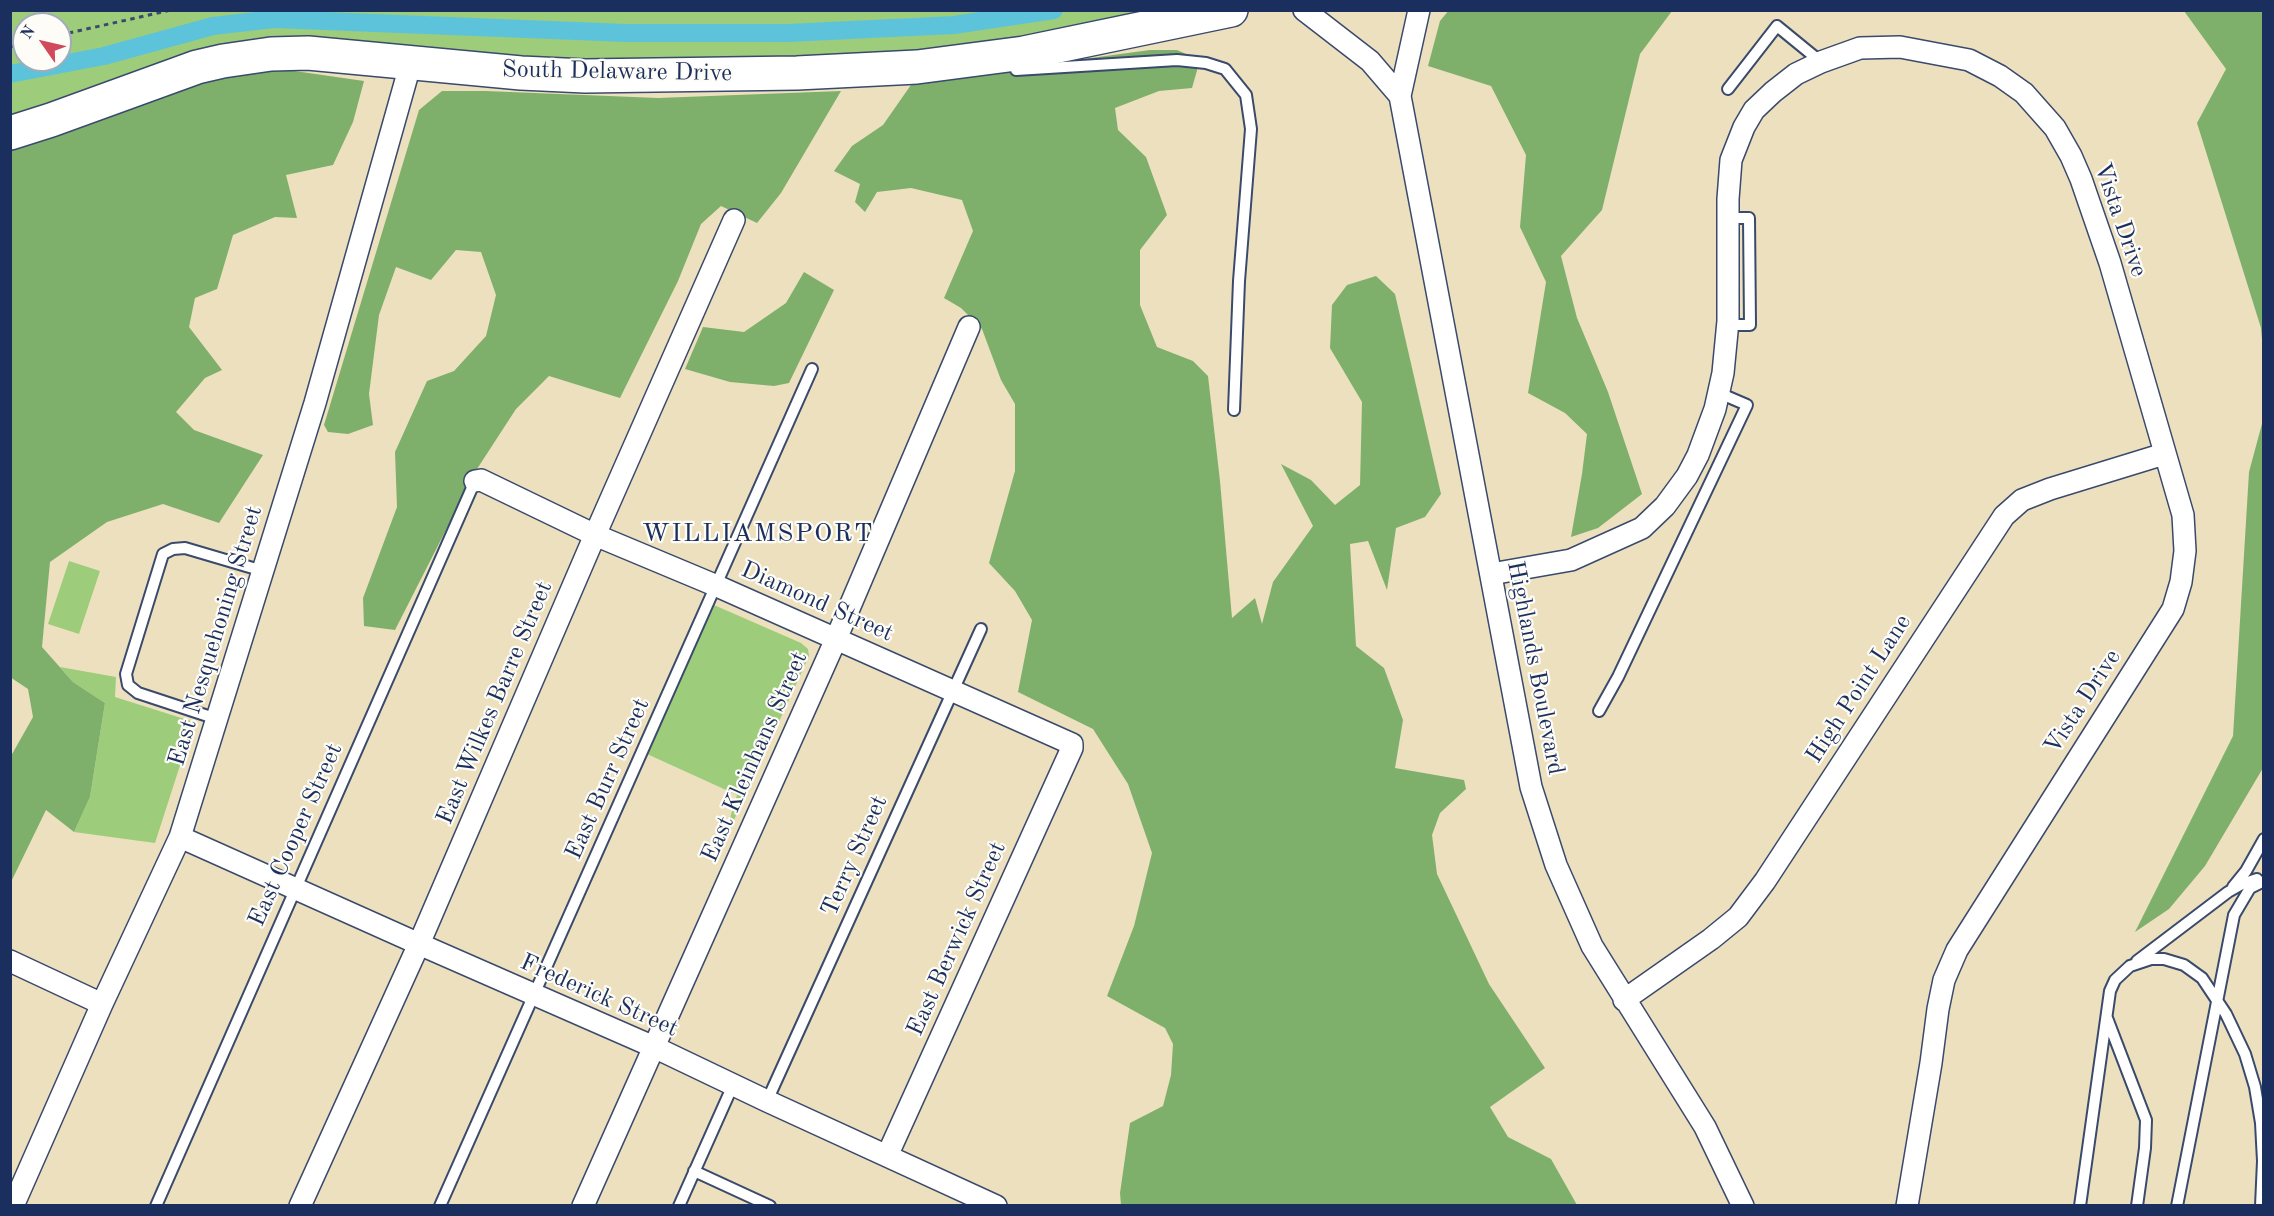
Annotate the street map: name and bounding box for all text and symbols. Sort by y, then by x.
north arrow [12,12,72,72]
text: N [19,24,39,43]
street label: South Delaware Drive [502,56,732,88]
street label: Vista Drive [2087,159,2153,281]
street label: East Nesquehoning Street [163,502,269,770]
district label: WILLIAMSPORT [642,518,874,550]
street label: Diamond Street [736,556,898,648]
street label: Highlands Boulevard [1500,559,1570,777]
street label: East Wilkes Barre Street [431,577,559,829]
street label: High Point Lane [1800,609,1918,769]
street label: Vista Drive [2039,644,2127,760]
street label: East Kleinhans Street [696,647,814,867]
street label: East Burr Street [560,694,656,864]
street label: East Cooper Street [243,739,349,931]
street label: Terry Street [816,791,894,921]
street label: East Berwick Street [901,837,1013,1041]
street label: Frederick Street [515,948,683,1044]

